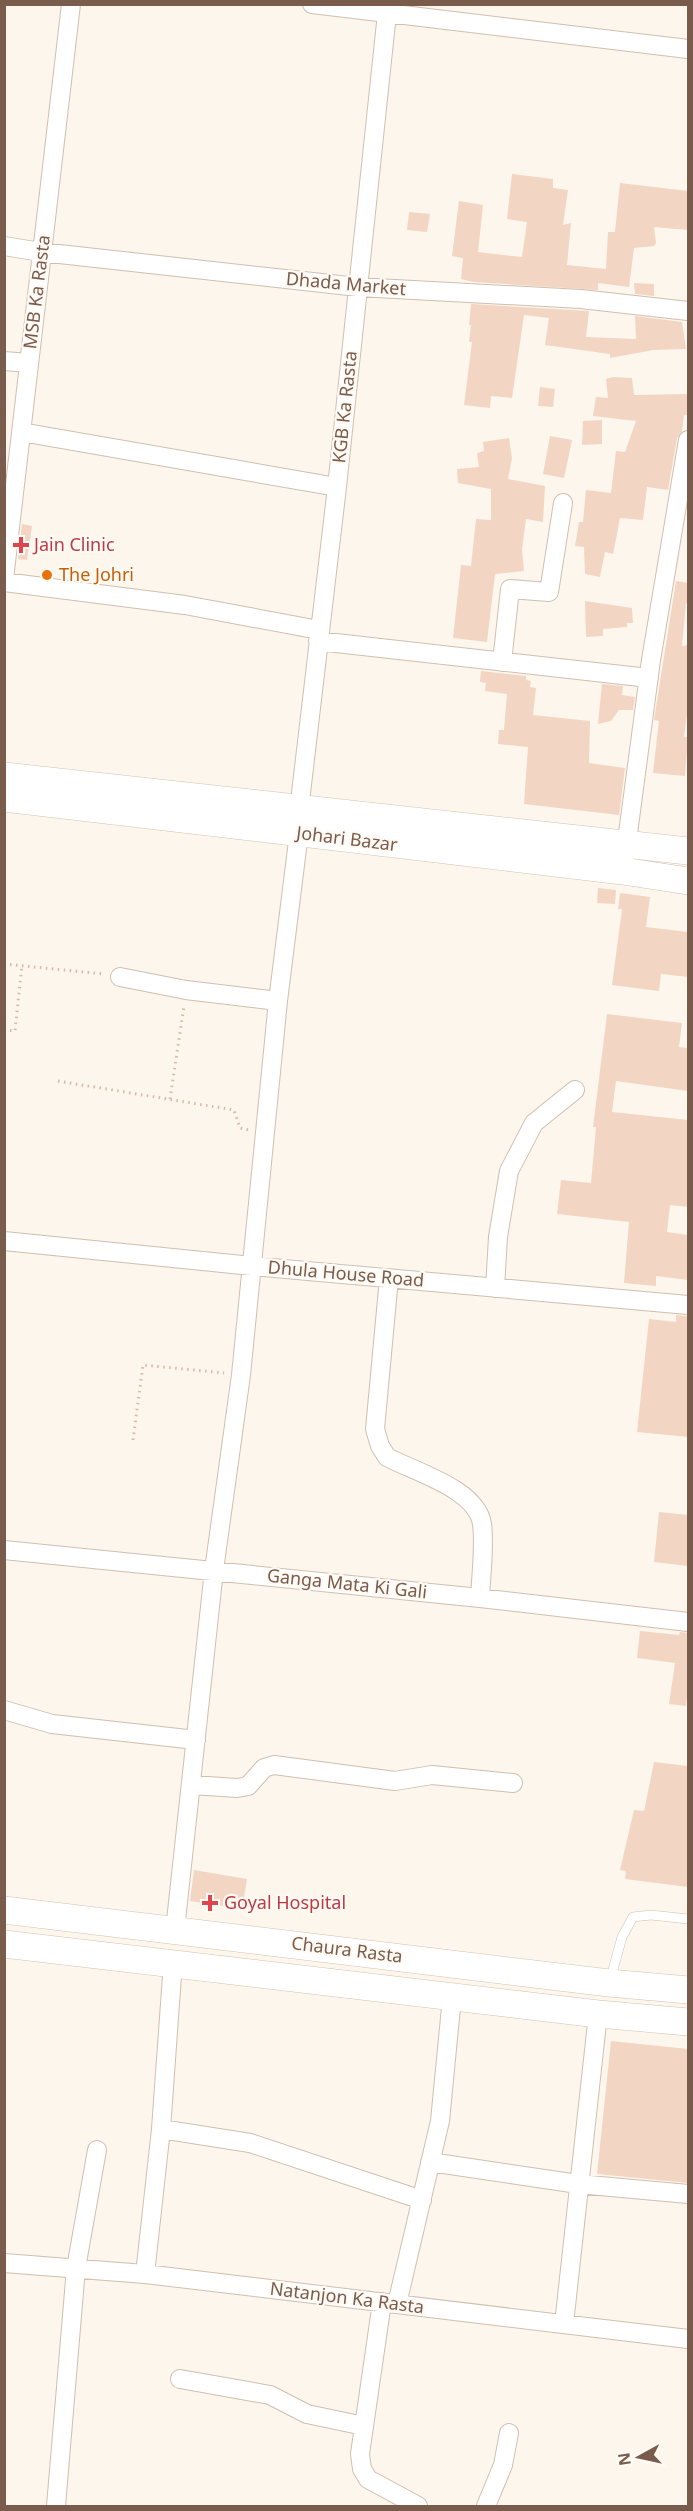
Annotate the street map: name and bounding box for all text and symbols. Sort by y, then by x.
street label: MSB Ka Rasta [17,233,55,350]
street label: Dhada Market [285,266,408,300]
street label: KGB Ka Rasta [326,350,362,464]
place label: Jain Clinic [32,532,115,556]
marker: Jain Clinic [12,536,30,554]
place label: The Johri [59,562,134,586]
marker: The Johri [40,568,54,582]
street label: Johari Bazar [293,820,400,856]
street label: Dhula House Road [267,1254,425,1292]
street label: Ganga Mata Ki Gali [266,1563,428,1603]
place label: Goyal Hospital [224,1890,346,1914]
marker: Goyal Hospital [201,1894,219,1912]
street label: Chaura Rasta [290,1930,404,1968]
street label: Natanjon Ka Rasta [269,2276,426,2318]
north arrow [609,2427,669,2487]
text: N [612,2451,636,2467]

